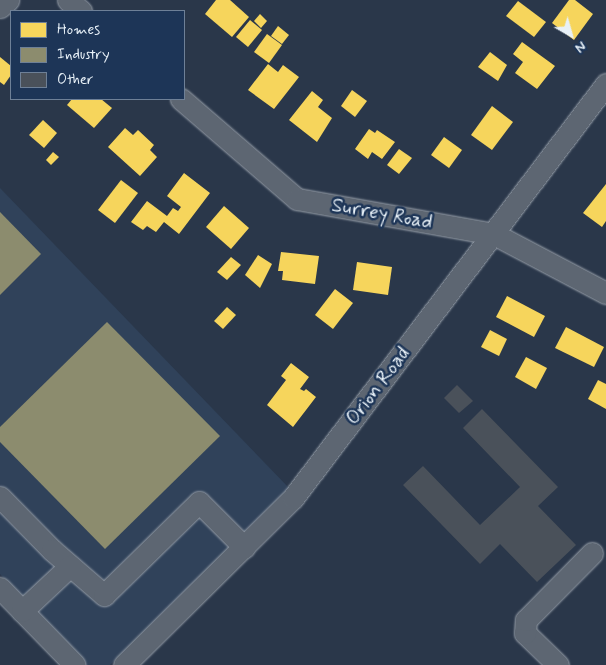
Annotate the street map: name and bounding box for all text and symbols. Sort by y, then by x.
legend [10,10,185,100]
north arrow [546,10,596,60]
text: Homes [57,20,100,40]
text: N [571,37,589,57]
text: Industry [57,45,110,65]
text: Other [57,70,93,90]
street label: Surrey Road [330,193,434,235]
street label: Orion Road [341,343,415,429]

